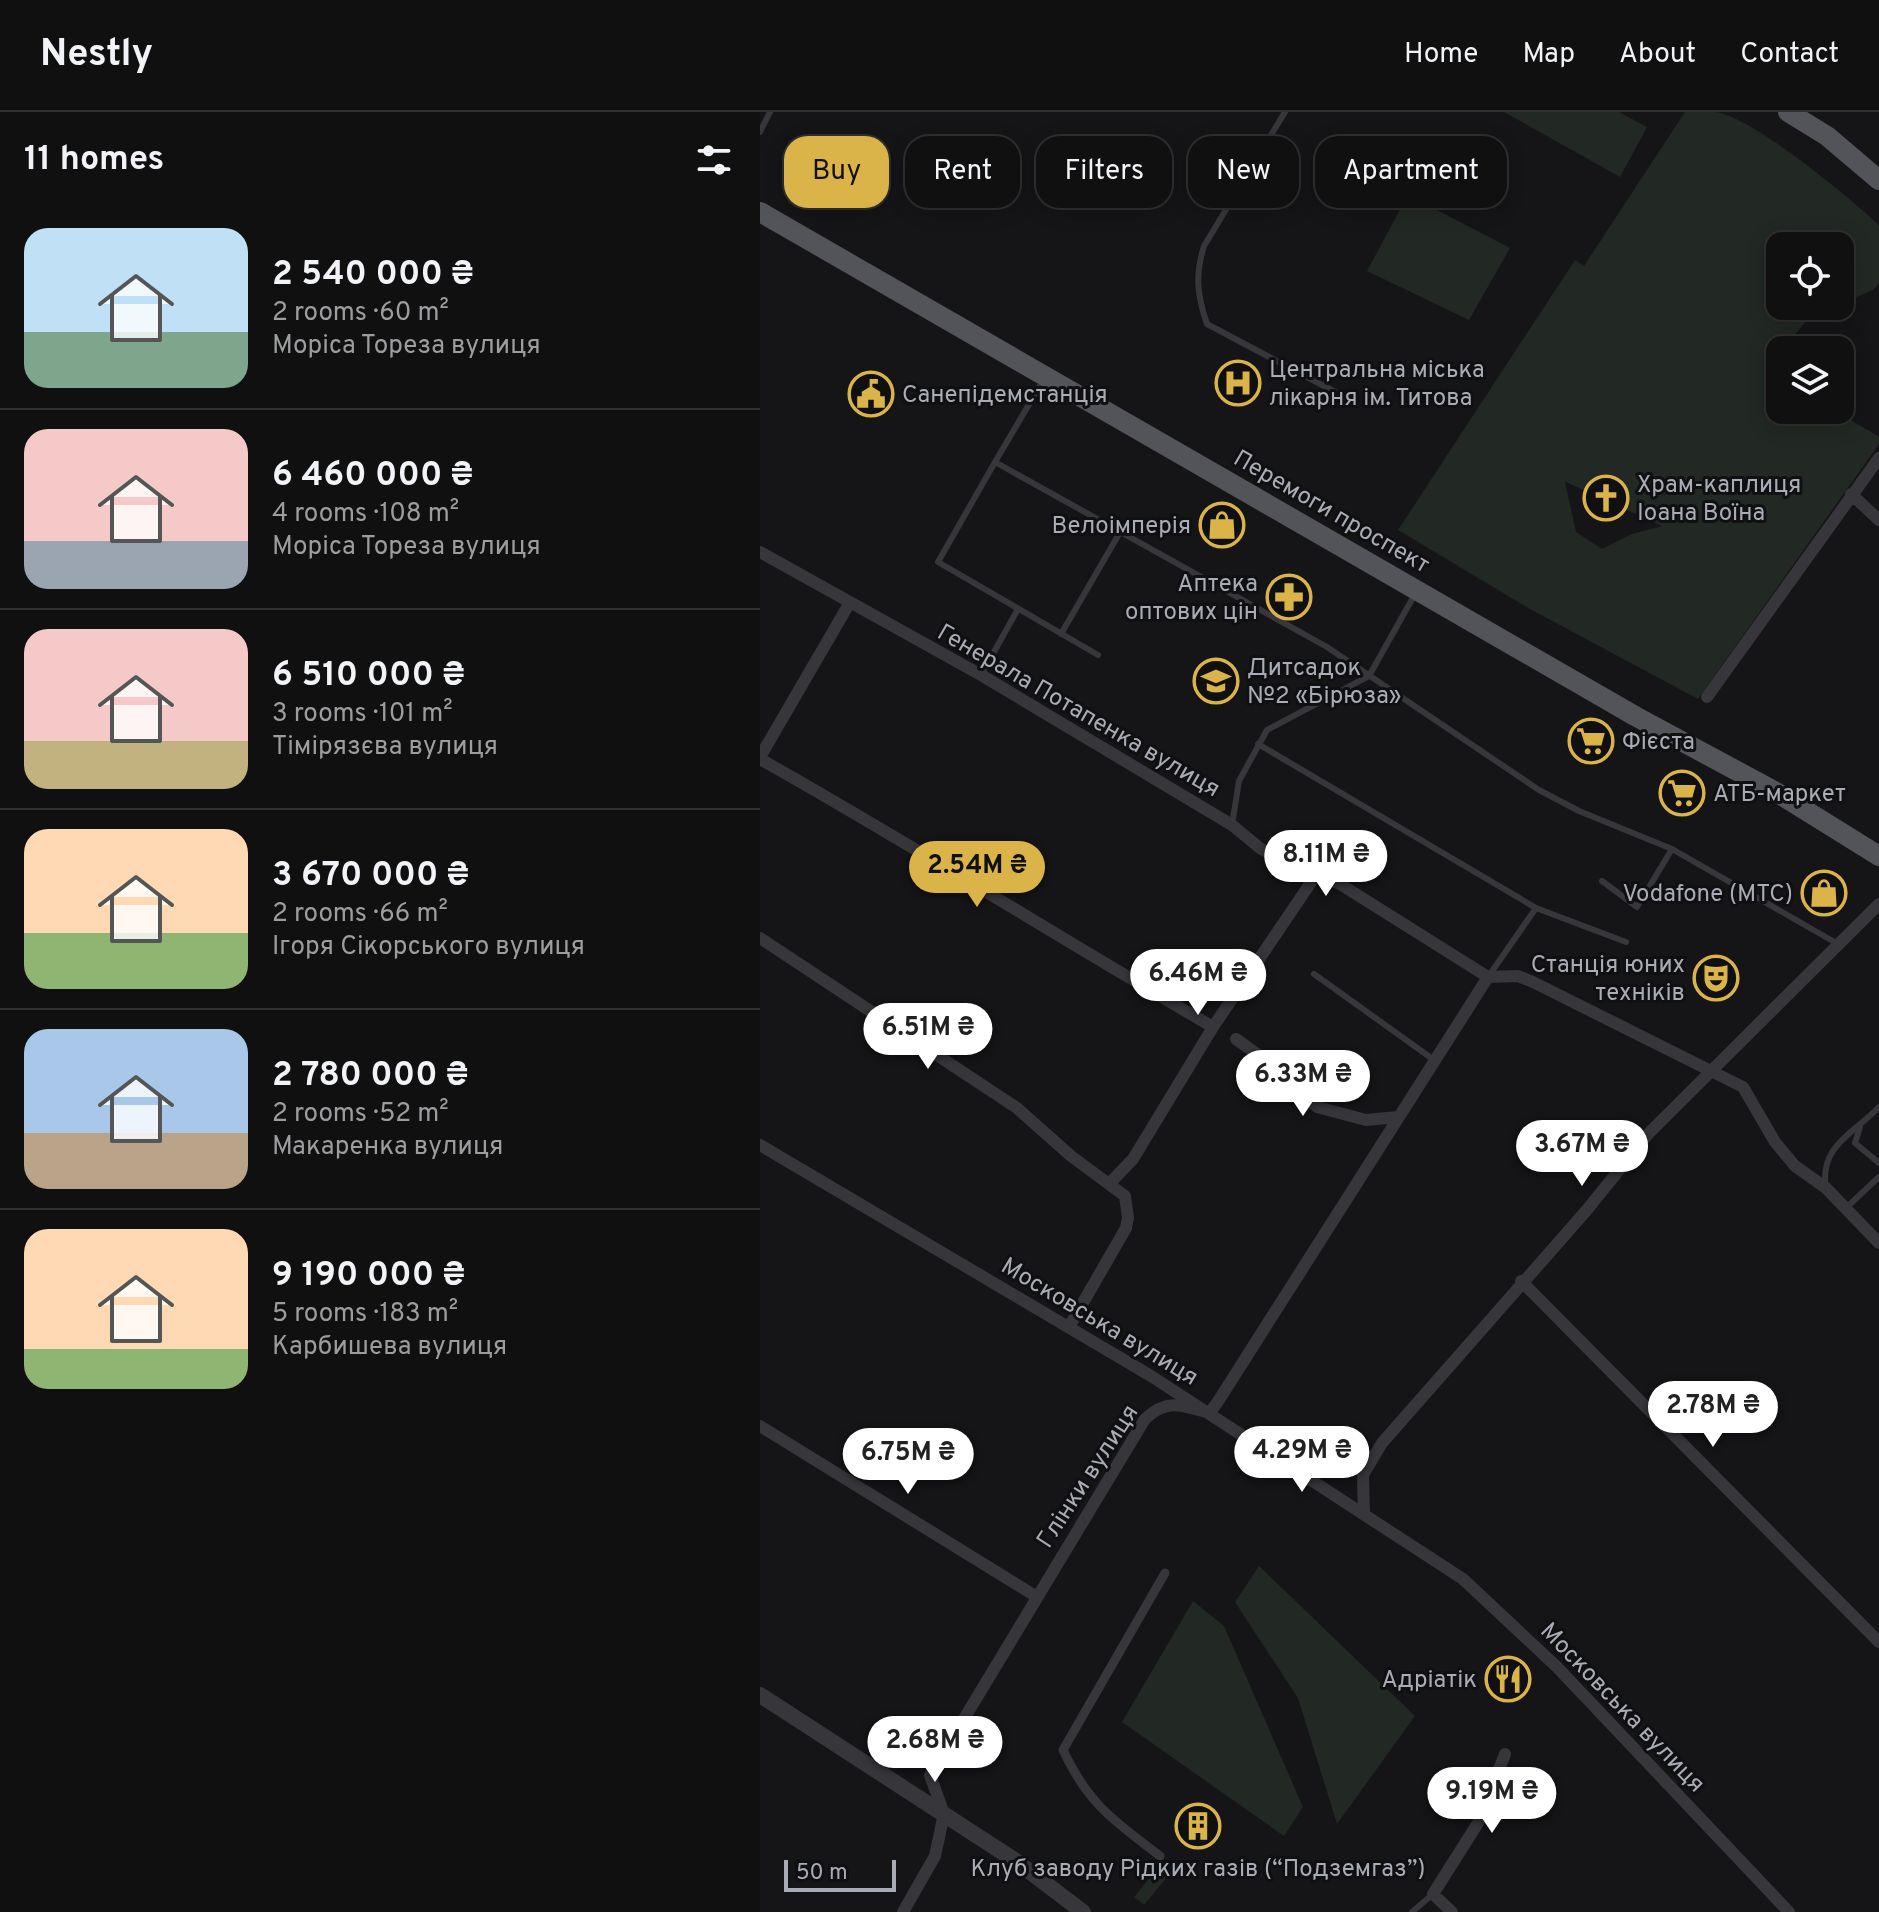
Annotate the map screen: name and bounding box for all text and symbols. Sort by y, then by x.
text: Nestly [40,31,153,80]
text: Home [1404,37,1478,73]
text: Map [1522,37,1575,73]
text: About [1619,37,1696,73]
text: Contact [1740,37,1839,73]
chip: Buy [784,136,889,208]
chip: Rent [905,136,1020,208]
chip: Filters [1036,136,1172,208]
chip: New [1188,136,1299,208]
chip: Apartment [1315,136,1507,208]
icon: filters [692,138,736,182]
text: 11 homes [24,139,164,182]
map controls [1766,232,1854,424]
button: locate [1766,232,1854,320]
text: 2 540 000 ₴ [272,254,474,297]
icon: home [88,260,184,356]
text: 2 rooms · 60 m² [272,297,449,330]
text: Моріса Тореза вулиця [272,330,541,363]
button: layers [1766,336,1854,424]
place label: Центральна міська лікарня ім. Титова [1269,356,1485,414]
hospital icon: Центральна міська лікарня ім. Титова [1214,359,1262,407]
public building icon: Санепідемстанція [847,370,895,418]
place label: Санепідемстанція [902,381,1108,411]
street label: Перемоги проспект [1228,444,1434,581]
text: 6 460 000 ₴ [272,455,473,498]
icon: home [88,461,184,557]
place label: Храм-каплиця Іоана Воїна [1637,471,1801,529]
church icon: Храм-каплиця Іоана Воїна [1582,474,1630,522]
text: 4 rooms · 108 m² [272,498,459,531]
shop icon: Велоімперія [1198,501,1246,549]
place label: Велоімперія [1051,512,1191,542]
text: Моріса Тореза вулиця [272,531,541,564]
place label: Аптека оптових цін [1125,570,1258,628]
pharmacy icon: Аптека оптових цін [1265,573,1313,621]
street label: Генерала Потапенка вулиця [931,618,1225,805]
place label: Дитсадок №2 «Бірюза» [1247,654,1401,712]
text: 6 510 000 ₴ [272,655,465,698]
school or university icon: Дитсадок №2 «Бірюза» [1192,657,1240,705]
icon: home [88,661,184,757]
text: 3 rooms · 101 m² [272,698,453,731]
supermarket icon: Фієста [1567,717,1615,765]
place label: Фієста [1622,728,1695,758]
text: Тімірязєва вулиця [272,731,498,764]
supermarket icon: АТБ-маркет [1658,769,1706,817]
place label: АТБ-маркет [1713,780,1846,810]
pin: 8.11M ₴ [1252,830,1400,898]
text: 8.11M ₴ [1282,839,1370,872]
pin: 2.54M ₴ [903,841,1051,909]
text: 2.54M ₴ [927,850,1027,883]
text: 3 670 000 ₴ [272,855,469,898]
icon: home [88,861,184,957]
shop icon: Vodafone (МТС) [1800,869,1848,917]
place label: Vodafone (МТС) [1623,880,1793,910]
text: 2 rooms · 66 m² [272,898,448,931]
text: Ігоря Сікорського вулиця [272,931,585,964]
pin: 6.46M ₴ [1124,949,1272,1017]
place label: Станція юних техніків [1531,951,1685,1009]
theatre icon: Станція юних техніків [1692,954,1740,1002]
text: 6.46M ₴ [1148,958,1248,991]
pin: 6.51M ₴ [854,1003,1002,1071]
text: 6.51M ₴ [881,1012,975,1045]
pin: 6.33M ₴ [1229,1050,1377,1118]
text: 2 780 000 ₴ [272,1055,468,1098]
text: 6.33M ₴ [1254,1059,1352,1092]
icon: home [88,1061,184,1157]
text: 2 rooms · 52 m² [272,1098,449,1131]
pin: 3.67M ₴ [1508,1120,1656,1188]
text: 3.67M ₴ [1534,1129,1630,1162]
text: Макаренка вулиця [272,1131,503,1164]
street label: Московська вулиця [995,1252,1203,1393]
text: 9 190 000 ₴ [272,1255,465,1298]
icon: home [88,1261,184,1357]
text: 5 rooms · 183 m² [272,1298,458,1331]
text: Карбишева вулиця [272,1331,507,1364]
pin: 2.78M ₴ [1639,1381,1787,1449]
text: 2.78M ₴ [1666,1390,1760,1423]
street label: Глінки вулиця [1031,1400,1146,1554]
pin: 4.29M ₴ [1228,1426,1376,1494]
pin: 6.75M ₴ [834,1428,982,1496]
text: 4.29M ₴ [1252,1435,1352,1468]
text: 6.75M ₴ [861,1437,955,1470]
street label: Московська вулиця [1533,1617,1710,1800]
restaurant icon: Адріатік [1484,1655,1532,1703]
place label: Адріатік [1381,1666,1477,1696]
pin: 2.68M ₴ [861,1716,1009,1784]
text: 2.68M ₴ [885,1725,985,1758]
pin: 9.19M ₴ [1418,1767,1566,1835]
text: 9.19M ₴ [1445,1776,1539,1809]
building icon: Клуб заводу Рідких газів (“Подземгаз”) [1174,1802,1222,1850]
place label: Клуб заводу Рідких газів (“Подземгаз”) [970,1855,1426,1885]
scale bar [784,1856,896,1892]
text: 50 m [796,1860,848,1887]

